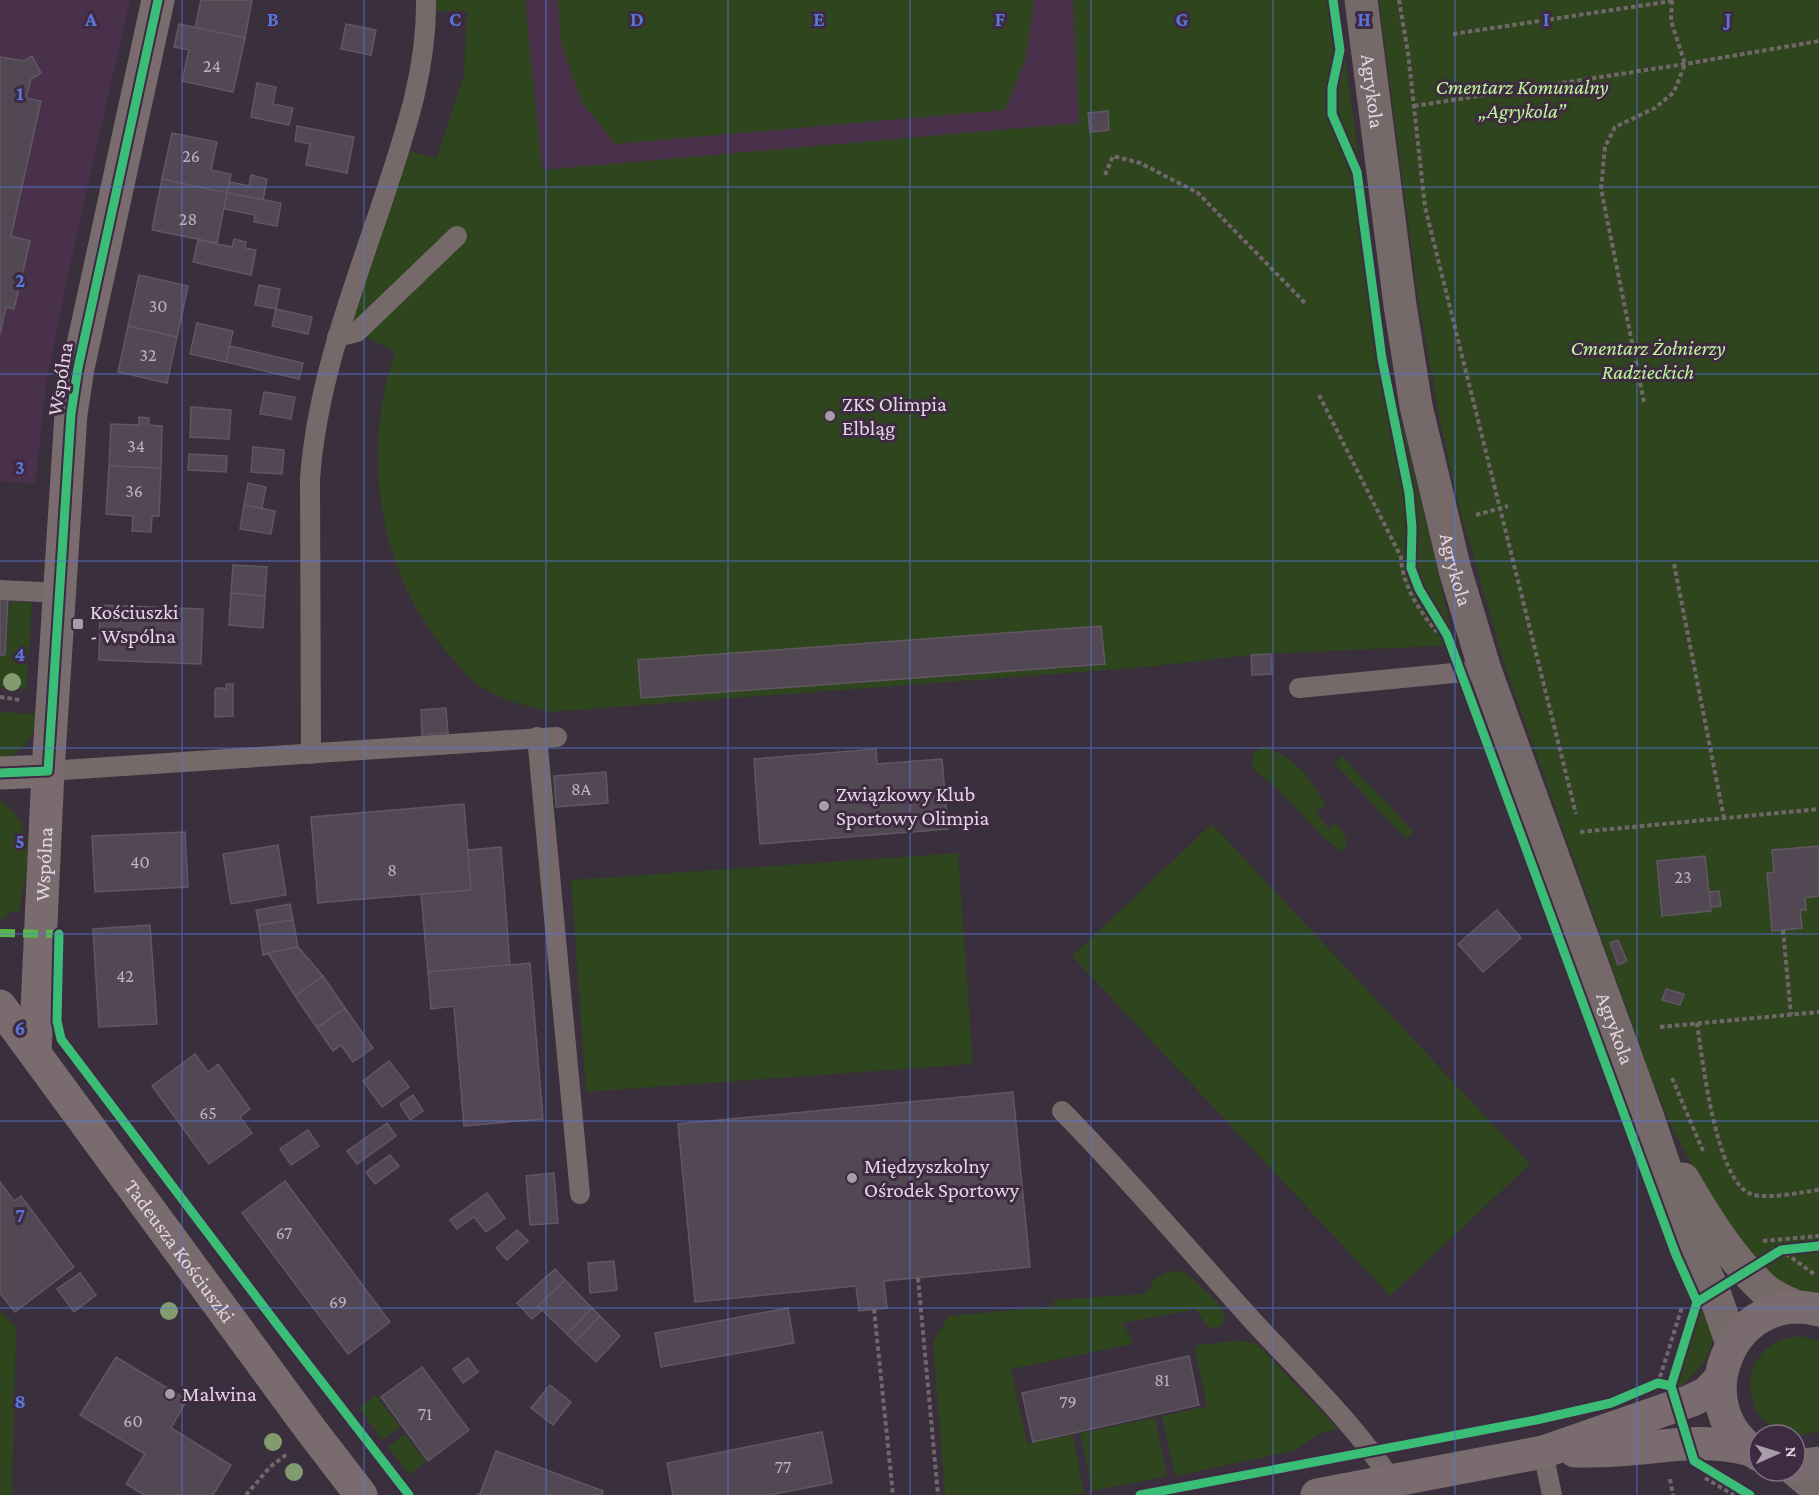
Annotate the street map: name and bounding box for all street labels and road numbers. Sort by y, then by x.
street label: Agrykola [1356,53,1389,130]
street label: Wspólna [42,340,78,418]
street label: Agrykola [1435,531,1477,609]
street label: Wspólna [30,826,57,902]
street label: Agrykola [1591,989,1640,1068]
street label: Tadeusza Kościuszki [119,1175,240,1328]

